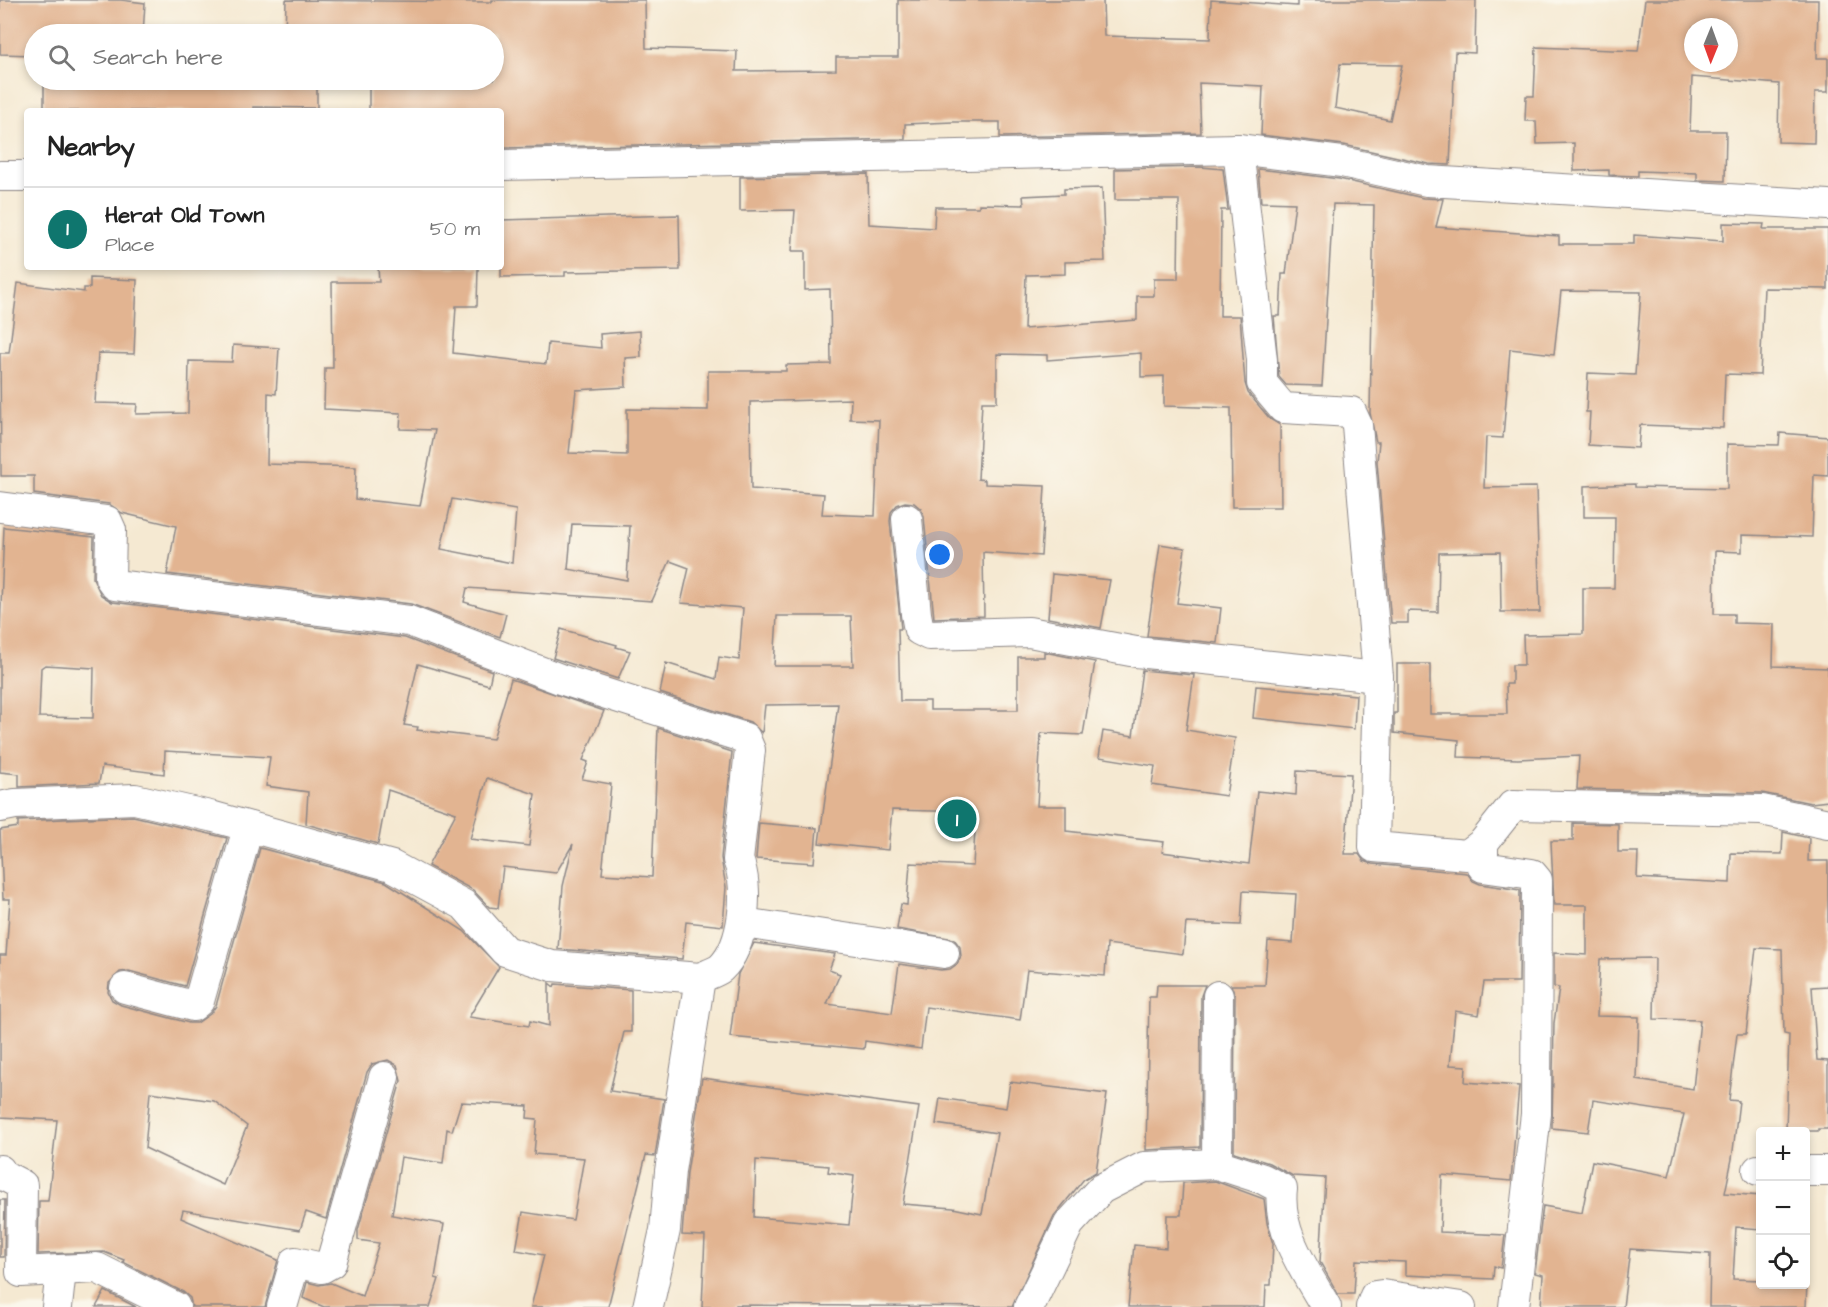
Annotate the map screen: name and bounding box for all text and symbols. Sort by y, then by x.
north arrow [1684,18,1738,72]
search box [24,24,504,90]
icon: search [45,41,78,74]
text: Search here [93,42,223,73]
text: Nearby [48,129,135,165]
text: Herat Old Town [105,200,264,231]
text: 1 [66,215,69,243]
text: 50 m [430,215,480,243]
text: Place [105,231,155,259]
your location [925,540,954,569]
pin: 1 [938,796,976,842]
map controls [1756,1127,1810,1289]
button: + [1756,1127,1810,1181]
button: − [1756,1181,1810,1235]
button: locate [1756,1235,1810,1289]

